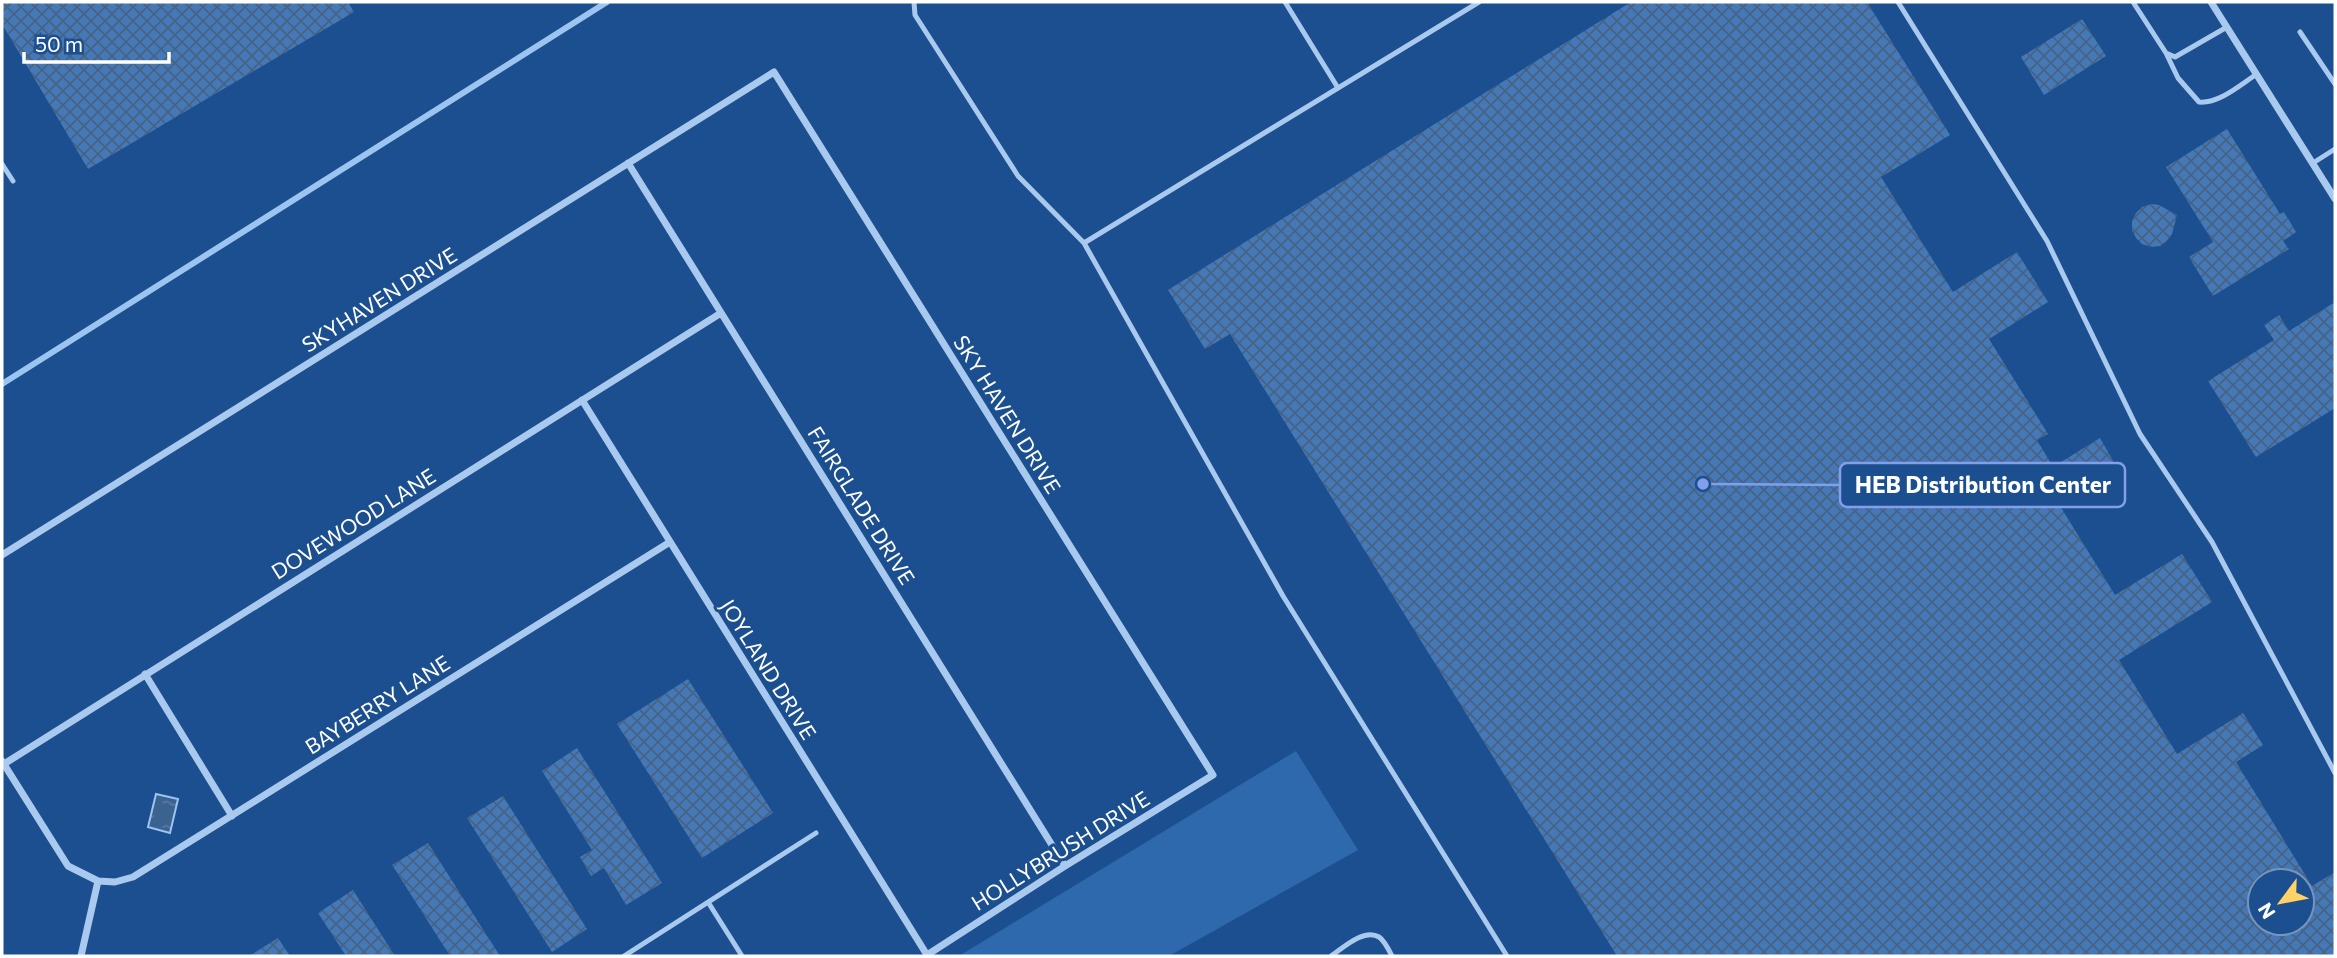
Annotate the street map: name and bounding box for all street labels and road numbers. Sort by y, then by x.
street label: SKYHAVEN DRIVE [297,241,461,357]
street label: SKY HAVEN DRIVE [949,330,1067,498]
street label: FAIRGLADE DRIVE [803,421,921,589]
street label: DOVEWOOD LANE [266,462,440,584]
street label: JOYLAND DRIVE [716,594,822,744]
street label: BAYBERRY LANE [300,649,454,759]
street label: HOLLYBRUSH DRIVE [966,785,1154,915]

